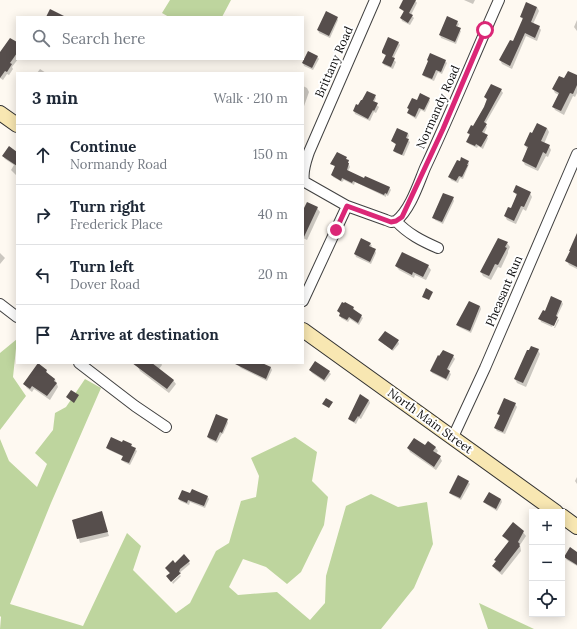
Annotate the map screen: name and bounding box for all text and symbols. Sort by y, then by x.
search box [16,16,304,60]
route start [476,21,494,39]
street label: Brittany Road [311,24,356,100]
icon: search [30,27,52,49]
text: Search here [62,29,145,48]
street label: Normandy Road [412,63,463,151]
text: 3 min [32,87,78,109]
text: Walk · 210 m [213,90,288,107]
text: Continue [70,137,136,156]
icon: ahead [32,144,54,166]
text: 150 m [253,146,288,163]
text: Normandy Road [70,156,167,173]
text: Turn right [70,197,146,216]
icon: right [32,204,54,226]
text: 40 m [258,206,288,223]
text: Frederick Place [70,216,163,233]
route end [327,221,345,239]
street label: Pheasant Run [482,253,525,329]
text: Turn left [70,257,134,276]
icon: left [32,264,54,286]
text: 20 m [258,266,288,283]
text: Dover Road [70,276,140,293]
icon: arrive [32,324,54,346]
text: Arrive at destination [70,325,219,344]
street label: North Main Street [385,385,476,457]
map controls [529,509,565,617]
button: + [529,509,565,545]
button: − [529,545,565,581]
button: locate [529,581,565,617]

